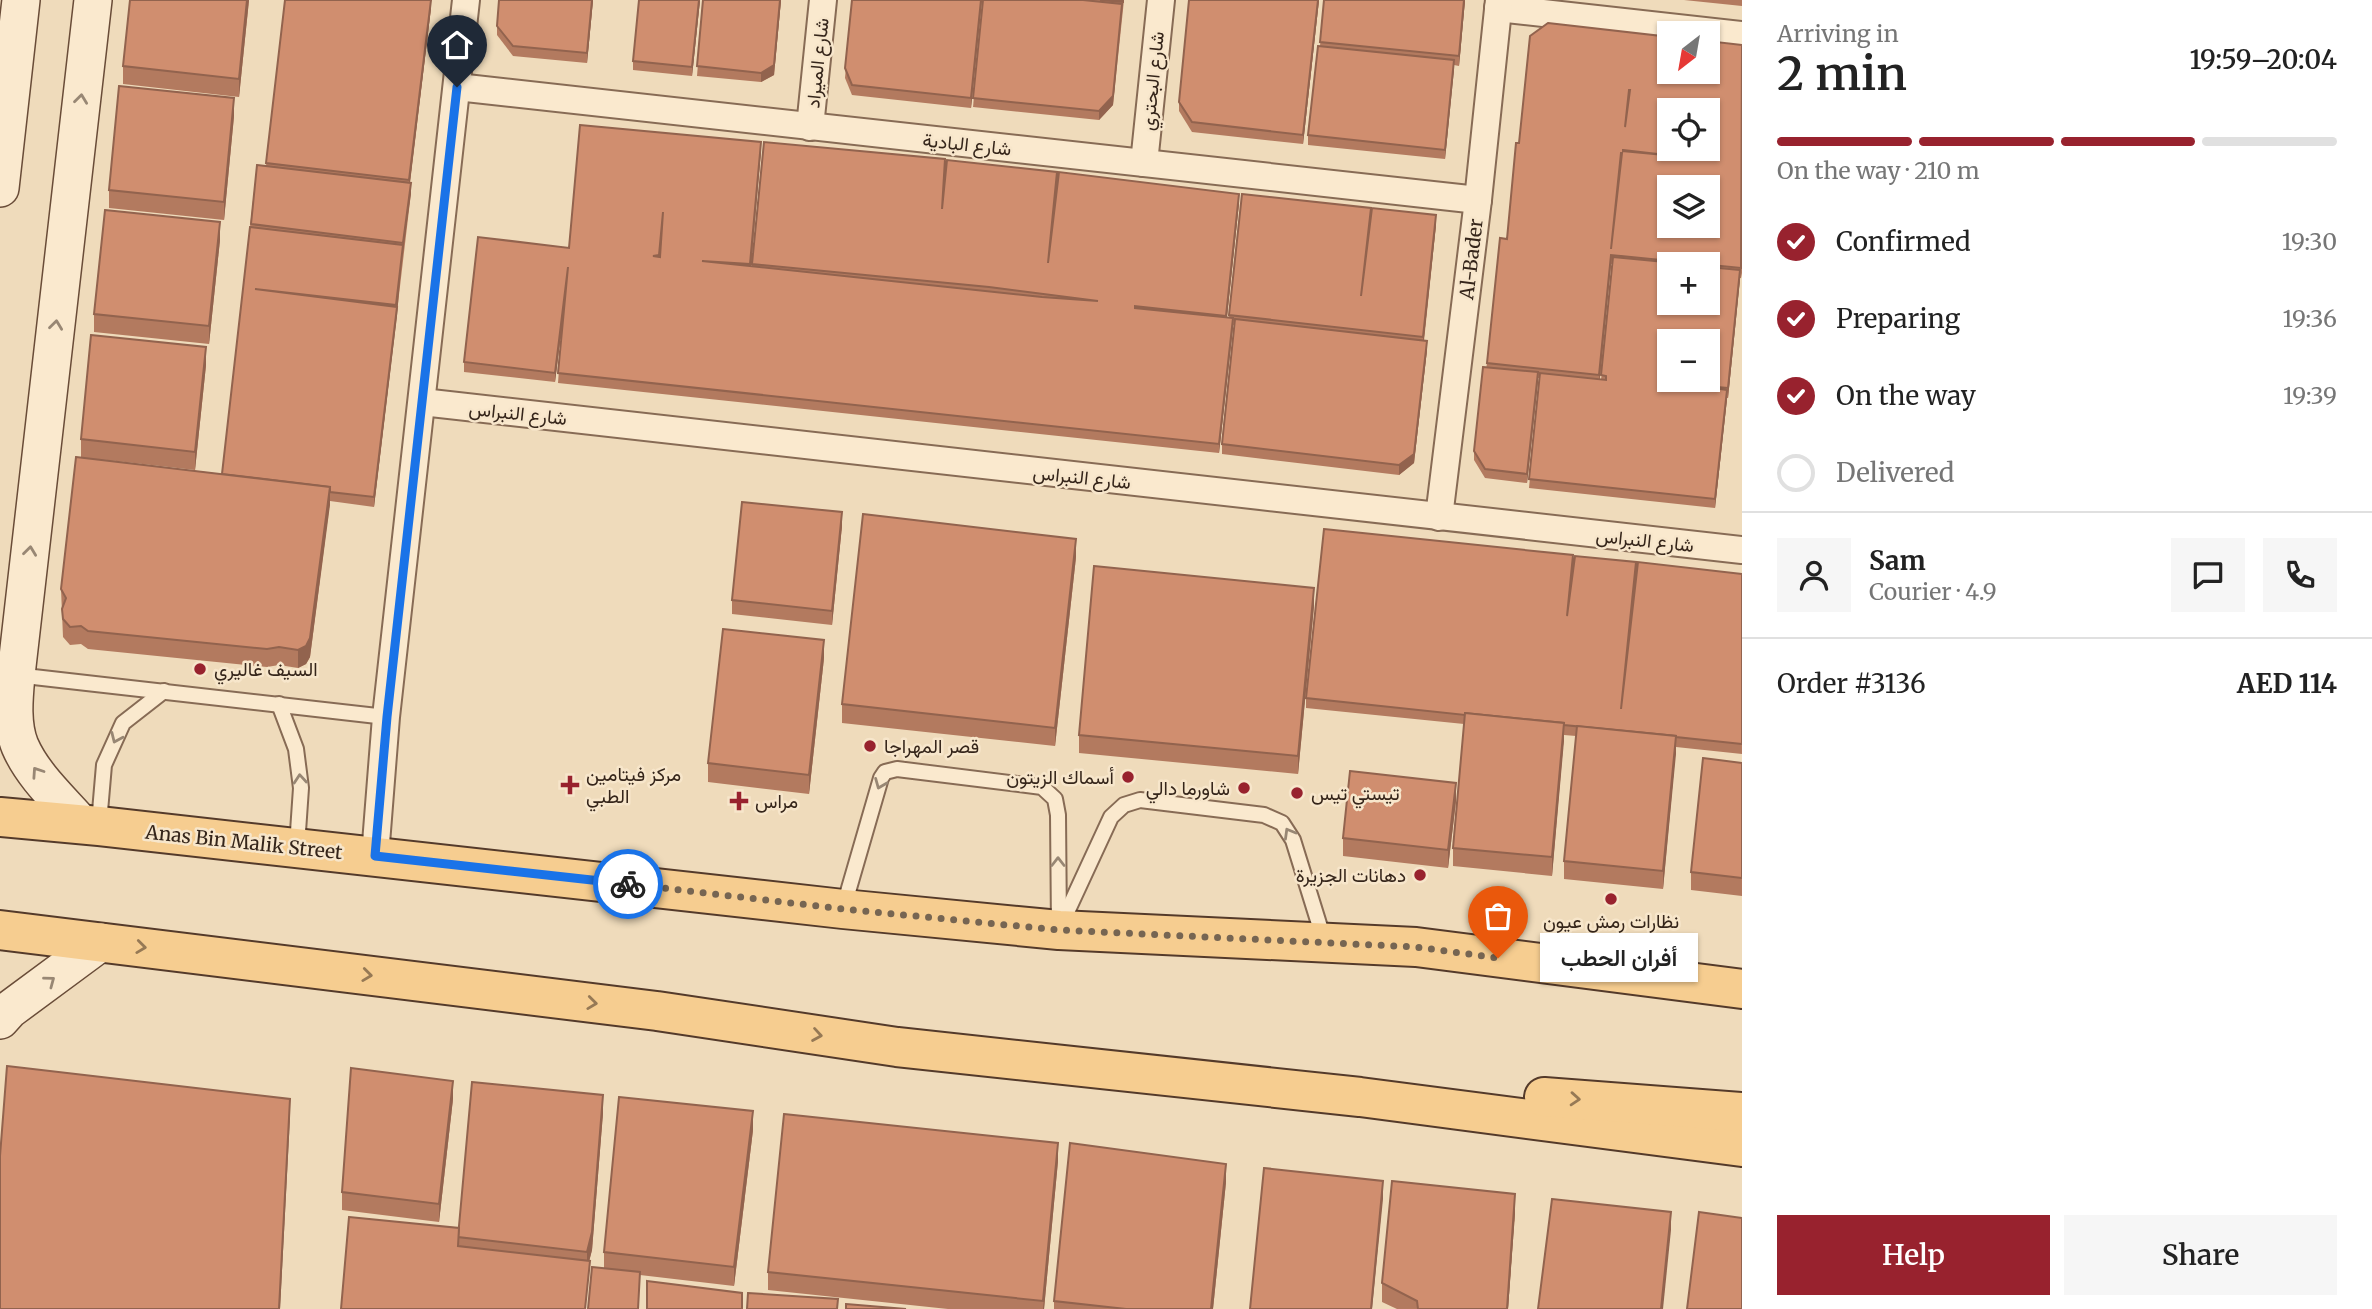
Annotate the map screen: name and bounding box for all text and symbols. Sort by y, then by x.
pin [427,15,487,87]
street label: شارع الميراد [800,17,835,109]
text: Arriving in [1777,19,1899,48]
north arrow [1657,21,1720,84]
map controls [1657,21,1720,392]
icon: home [438,26,476,64]
street label: شارع البحتري [1135,30,1173,132]
text: 19:59–20:04 [2189,43,2337,76]
text: 2 min [1777,45,1907,103]
one-way arrow [74,93,89,105]
button: locate [1657,98,1720,161]
street label: شارع البادية [921,127,1013,162]
text: On the way · 210 m [1777,156,1980,185]
button: layers [1657,175,1720,238]
street label: Al-Bader [1454,217,1488,302]
icon: check [1777,223,1815,261]
text: Confirmed [1836,225,1971,258]
text: 19:30 [2282,227,2337,256]
button: + [1657,252,1720,315]
icon: check [1777,300,1815,338]
text: Preparing [1836,302,1960,335]
text: 19:36 [2283,304,2337,333]
one-way arrow [48,319,63,331]
button: − [1657,329,1720,392]
icon: check [1777,377,1815,415]
text: On the way [1836,379,1976,412]
text: 19:39 [2283,381,2337,410]
street label: شارع النبراس [468,396,568,431]
text: Delivered [1836,456,1955,489]
street label: شارع النبراس [1032,460,1132,495]
street label: شارع النبراس [1595,523,1695,558]
button: person [1777,538,1851,612]
button: chat [2171,538,2245,612]
button: phone [2263,538,2337,612]
text: Sam [1869,544,1926,577]
one-way arrow [22,545,37,557]
text: Courier · 4.9 [1869,577,1997,606]
place label: السيف غاليري [214,657,318,685]
marker: السيف غاليري [192,661,208,677]
text: Order #3136 [1777,667,1926,700]
text: AED 114 [2237,667,2337,700]
one-way arrow [110,731,124,743]
place label: قصر المهراجا [884,734,979,758]
marker: قصر المهراجا [862,738,878,754]
place label: مركز فيتامين الطبي [586,762,681,812]
place label: أسماك الزيتون [1006,765,1114,789]
one-way arrow [33,767,45,780]
marker: أسماك الزيتون [1120,769,1136,785]
one-way arrow [293,773,308,784]
marker: مركز فيتامين الطبي [560,775,580,795]
place label: شاورما دالي [1146,776,1230,804]
one-way arrow [875,778,889,790]
marker: شاورما دالي [1236,780,1252,796]
place label: تيستي تيس [1311,781,1400,809]
marker: تيستي تيس [1289,785,1305,801]
place label: مراس [755,789,798,813]
marker: مراس [729,791,749,811]
street label: Anas Bin Malik Street [143,820,344,864]
one-way arrow [1284,828,1297,841]
courier [593,849,663,919]
one-way arrow [1050,856,1066,866]
place label: دهانات الجزيرة [1296,863,1406,887]
icon: bike [609,865,647,903]
marker: دهانات الجزيرة [1412,867,1428,883]
pin [1468,886,1528,958]
marker: نظارات رمش عيون [1603,891,1619,907]
icon: bag [1479,897,1517,935]
place label: نظارات رمش عيون [1543,909,1679,933]
callout: أفران الحطب [1540,934,1698,982]
one-way arrow [135,939,147,954]
text: أفران الحطب [1561,943,1677,972]
one-way arrow [361,967,372,982]
one-way arrow [42,976,55,989]
one-way arrow [586,995,598,1010]
one-way arrow [812,1027,823,1042]
one-way arrow [1570,1091,1581,1106]
button: Help [1777,1215,2050,1295]
button: Share [2064,1215,2337,1295]

